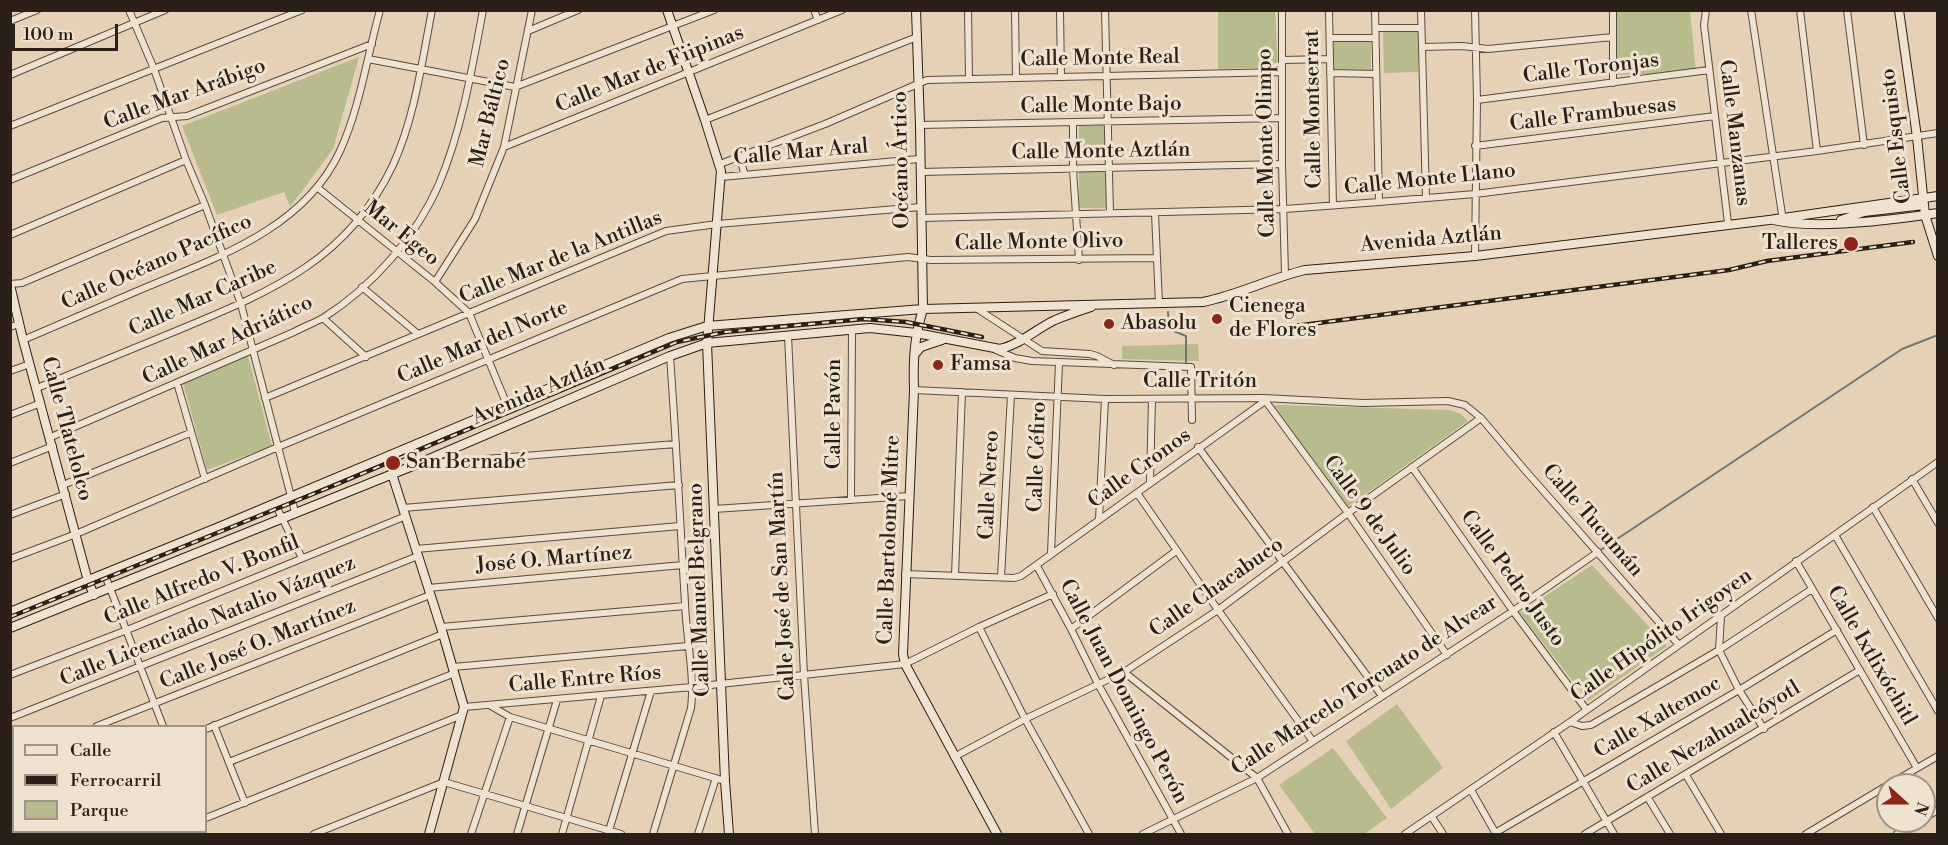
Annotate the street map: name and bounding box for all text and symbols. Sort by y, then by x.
scale bar [15,12,122,50]
street label: Calle Mar de Fiipinas [552,21,748,119]
text: 100 m [23,23,74,46]
street label: Calle Montserrat [1300,29,1328,189]
street label: Calle Monte Real [1020,45,1180,73]
street label: Calle Monte Olimpo [1253,48,1281,238]
street label: Calle Toronjas [1521,48,1661,90]
street label: Calle Mar Arábigo [101,54,269,136]
street label: Mar Báltico [465,56,517,170]
street label: Calle Manzanas [1713,58,1755,208]
street label: Calle Esquisto [1876,67,1918,205]
street label: Océano Ártico [888,91,916,229]
street label: Calle Monte Bajo [1020,92,1182,120]
street label: Calle Frambuesas [1508,92,1678,138]
street label: Calle Mar Aral [733,135,869,171]
street label: Calle Monte Aztlán [1011,138,1191,166]
street label: Calle Monte Llano [1343,158,1517,202]
street label: Mar Egeo [358,196,444,272]
street label: Calle Mar de la Antillas [456,206,666,310]
street label: Calle Océano Pacífico [58,210,256,316]
street label: Avenida Aztlán [1359,221,1503,259]
street label: Calle Monte Olivo [954,229,1124,257]
place label: Talleres [1762,231,1838,257]
marker: Talleres [1842,235,1860,253]
street label: Calle Mar Caribe [125,255,281,343]
street label: Calle Mar Adriático [139,291,317,391]
place label: Cienega de Flores [1229,294,1316,344]
street label: Calle Mar del Norte [394,296,572,390]
place label: Abasolu [1121,311,1197,337]
marker: Cienega de Flores [1210,312,1224,326]
marker: Abasolu [1102,317,1116,331]
place label: Famsa [950,352,1011,378]
street label: Avenida Aztlán [469,353,609,431]
street label: Calle Tlatelolco [35,354,97,504]
marker: Famsa [931,358,945,372]
street label: Calle Pavón [822,359,848,469]
street label: Calle Tritón [1143,369,1257,395]
street label: Calle Céfiro [1023,401,1053,513]
street label: Calle Cronos [1084,423,1196,515]
street label: Calle Nereo [975,430,1005,540]
street label: Calle Bartolomé Mitre [874,435,906,645]
place label: San Bernabé [406,450,526,476]
street label: Calle 9 de Julio [1317,451,1421,581]
marker: San Bernabé [384,454,402,472]
street label: Calle Tucumán [1536,459,1648,583]
street label: Calle José de San Martín [764,471,802,701]
street label: Calle Manuel Belgrano [684,483,716,697]
street label: Calle Pedro Justo [1454,506,1570,652]
street label: Calle Alfredo V. Bonfil [101,530,303,632]
street label: Calle Chacabuco [1145,532,1289,644]
street label: José O. Martínez [475,541,633,579]
street label: Calle Licenciado Natalio Vázquez [57,551,359,693]
street label: Calle Hipólito Irigoyen [1566,564,1758,708]
street label: Calle Juan Domingo Perón [1053,575,1193,809]
street label: Calle Ixtlixóchitl [1821,582,1921,730]
street label: Calle Marcelo Torcuato de Alvear [1227,590,1503,782]
street label: Calle José O. Martínez [156,594,360,696]
street label: Calle Entre Ríos [508,661,662,699]
street label: Calle Xaltemoc [1590,671,1726,765]
street label: Calle Nezahualcóyotl [1623,676,1805,800]
legend [12,725,207,833]
text: Calle [70,739,111,762]
text: Ferrocarril [70,769,161,792]
north arrow [1876,773,1936,833]
text: Parque [70,799,129,822]
text: N [1909,799,1933,818]

